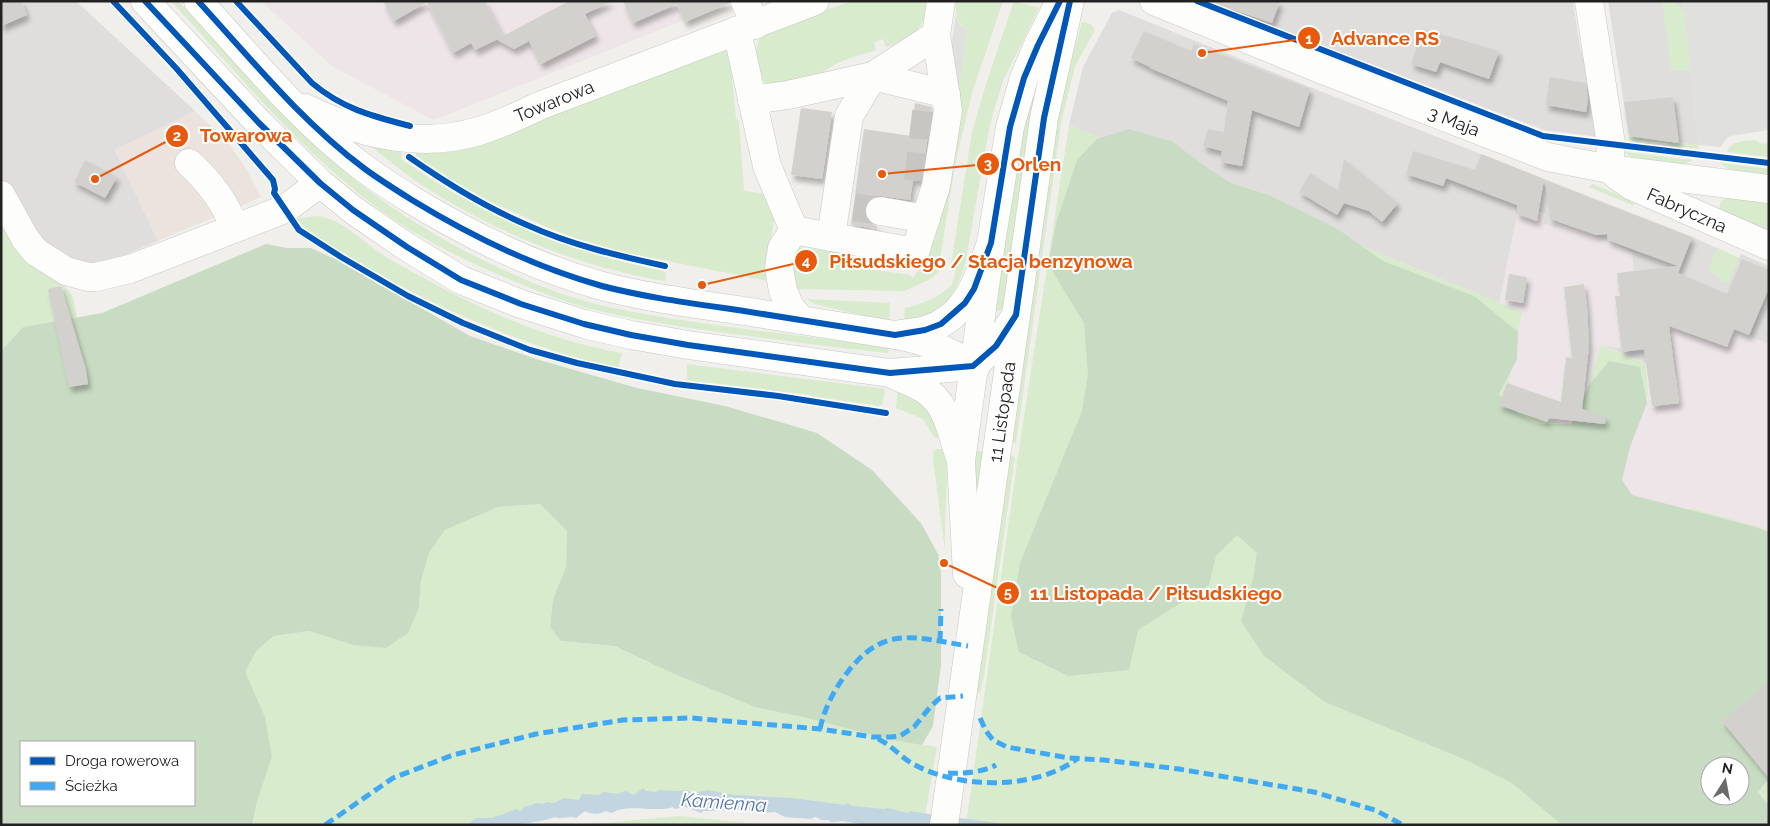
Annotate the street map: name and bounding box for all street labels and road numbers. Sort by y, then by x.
street label: Towarowa [511,75,597,127]
street label: 3 Maja [1425,102,1483,140]
street label: Fabryczna [1644,183,1730,237]
street label: 11 Listopada [985,360,1019,464]

